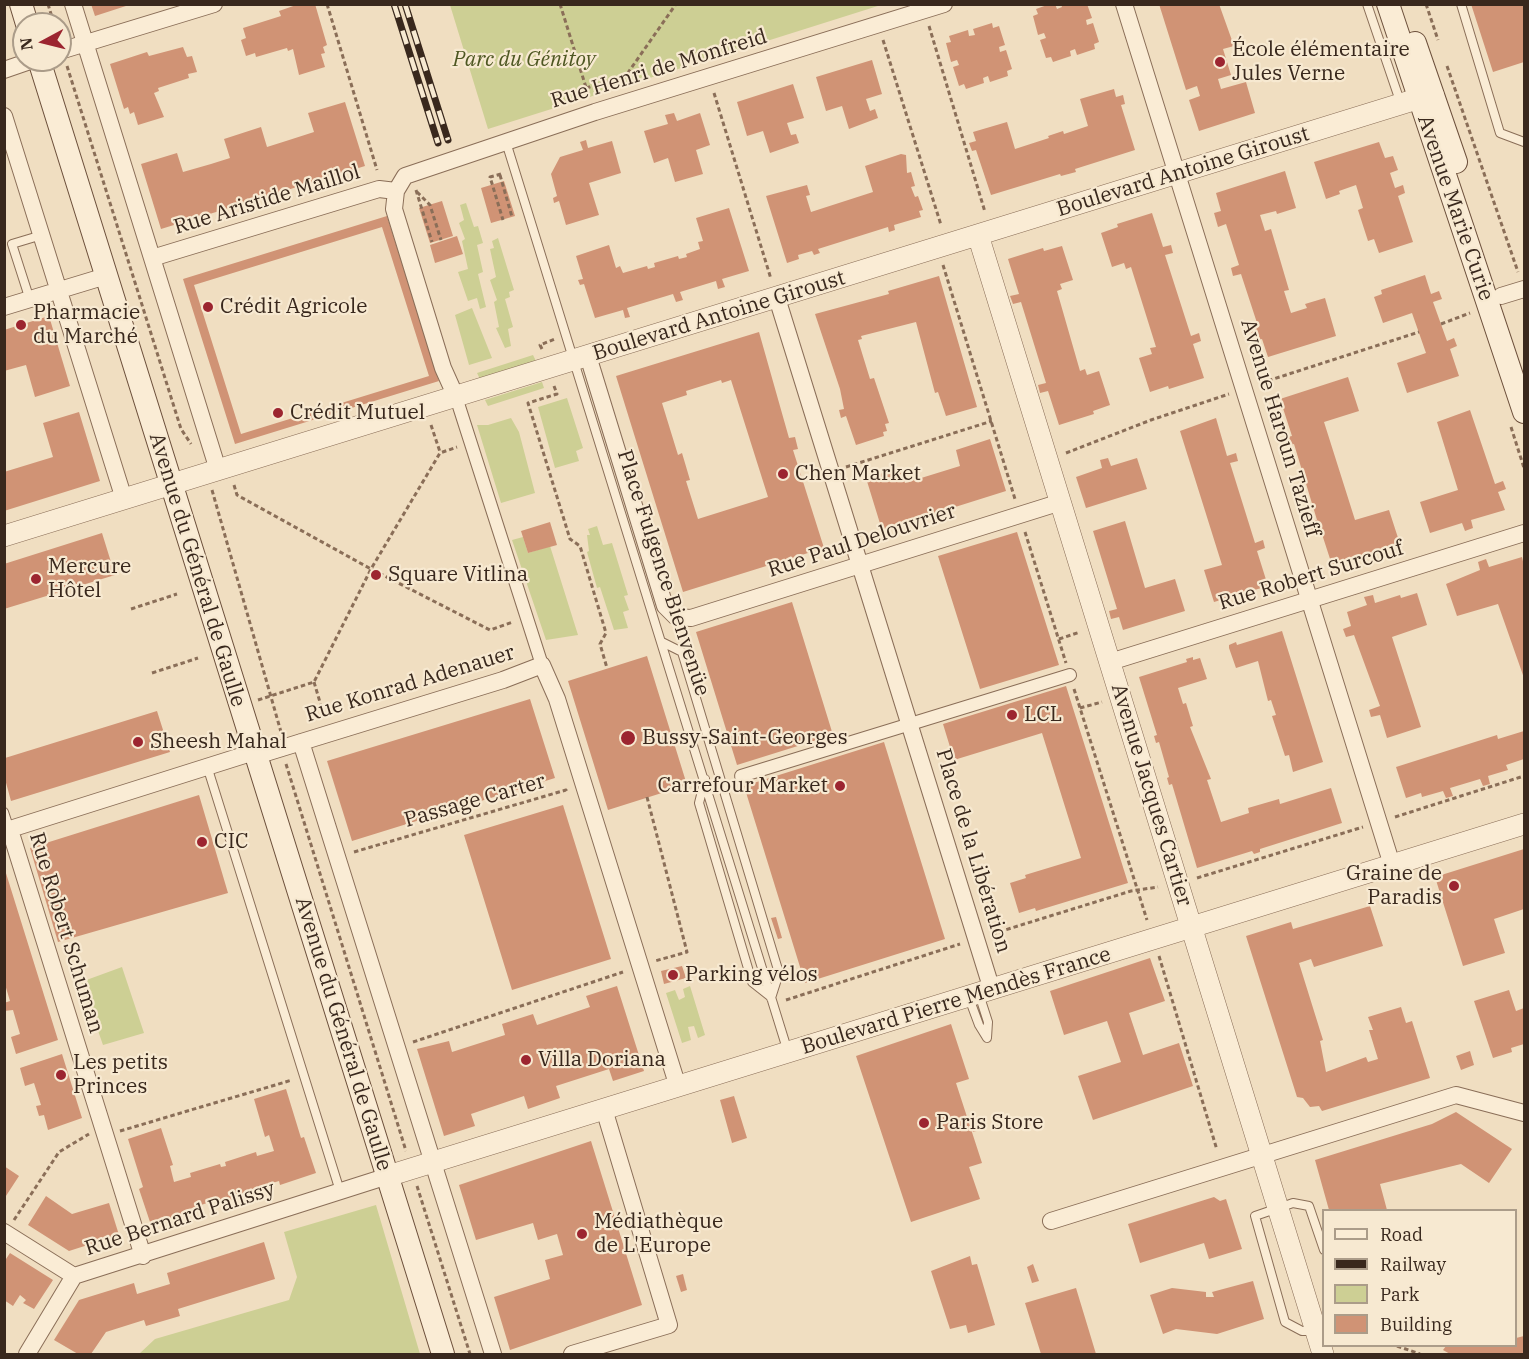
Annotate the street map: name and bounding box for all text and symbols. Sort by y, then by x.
north arrow [12,12,72,72]
street label: Rue Henri de Monfreid [548,24,770,114]
text: N [15,36,37,51]
place label: École élémentaire Jules Verne [1232,37,1410,87]
park label: Parc du Génitoy [453,47,595,73]
marker: École élémentaire Jules Verne [1213,55,1227,69]
street label: Avenue Marie Curie [1411,112,1499,304]
street label: Boulevard Antoine Giroust [1054,122,1312,222]
street label: Rue Aristide Maillol [171,160,363,240]
street label: Boulevard Antoine Giroust [590,266,848,366]
place label: Crédit Agricole [220,294,368,320]
place label: Pharmacie du Marché [33,300,140,350]
marker: Crédit Agricole [201,300,215,314]
street label: Avenue Haroun Tazieff [1235,316,1325,540]
marker: Pharmacie du Marché [14,318,28,332]
place label: Crédit Mutuel [290,400,425,426]
marker: Crédit Mutuel [271,406,285,420]
street label: Avenue du Général de Gaulle [143,430,251,710]
street label: Place Fulgence Bienvenüe [611,447,715,699]
place label: Chen Market [795,461,921,487]
marker: Chen Market [776,467,790,481]
street label: Rue Paul Delouvrier [765,499,959,583]
street label: Rue Robert Surcouf [1216,536,1406,616]
place label: Mercure Hôtel [48,554,131,604]
place label: Square Vitlina [388,562,528,588]
marker: Square Vitlina [369,568,383,582]
marker: Mercure Hôtel [29,572,43,586]
street label: Rue Konrad Adenauer [302,640,518,728]
street label: Avenue Jacques Cartier [1105,681,1197,909]
place label: LCL [1024,702,1062,728]
marker: LCL [1005,708,1019,722]
place label: Bussy-Saint-Georges [642,725,848,751]
place label: Sheesh Mahal [150,729,287,755]
marker: Bussy-Saint-Georges [619,729,637,747]
marker: Sheesh Mahal [131,735,145,749]
street label: Place de la Libération [930,746,1016,956]
street label: Passage Carter [401,769,549,833]
place label: Carrefour Market [657,773,828,799]
marker: Carrefour Market [833,779,847,793]
street label: Rue Robert Schuman [23,829,109,1037]
place label: CIC [214,829,249,855]
marker: CIC [195,835,209,849]
place label: Graine de Paradis [1346,861,1442,911]
marker: Graine de Paradis [1447,879,1461,893]
street label: Avenue du Général de Gaulle [289,894,397,1174]
street label: Boulevard Pierre Mendès France [798,942,1114,1060]
place label: Parking vélos [685,962,818,988]
marker: Parking vélos [666,968,680,982]
place label: Villa Doriana [538,1047,666,1073]
place label: Les petits Princes [73,1050,168,1100]
marker: Villa Doriana [519,1053,533,1067]
marker: Les petits Princes [54,1068,68,1082]
place label: Paris Store [936,1110,1043,1136]
marker: Paris Store [917,1116,931,1130]
street label: Rue Bernard Palissy [82,1176,278,1262]
place label: Médiathèque de L'Europe [594,1209,723,1259]
legend [1322,1209,1517,1347]
text: Road [1380,1223,1423,1246]
marker: Médiathèque de L'Europe [575,1227,589,1241]
text: Railway [1380,1253,1446,1276]
text: Park [1380,1283,1419,1306]
text: Building [1380,1313,1452,1336]

